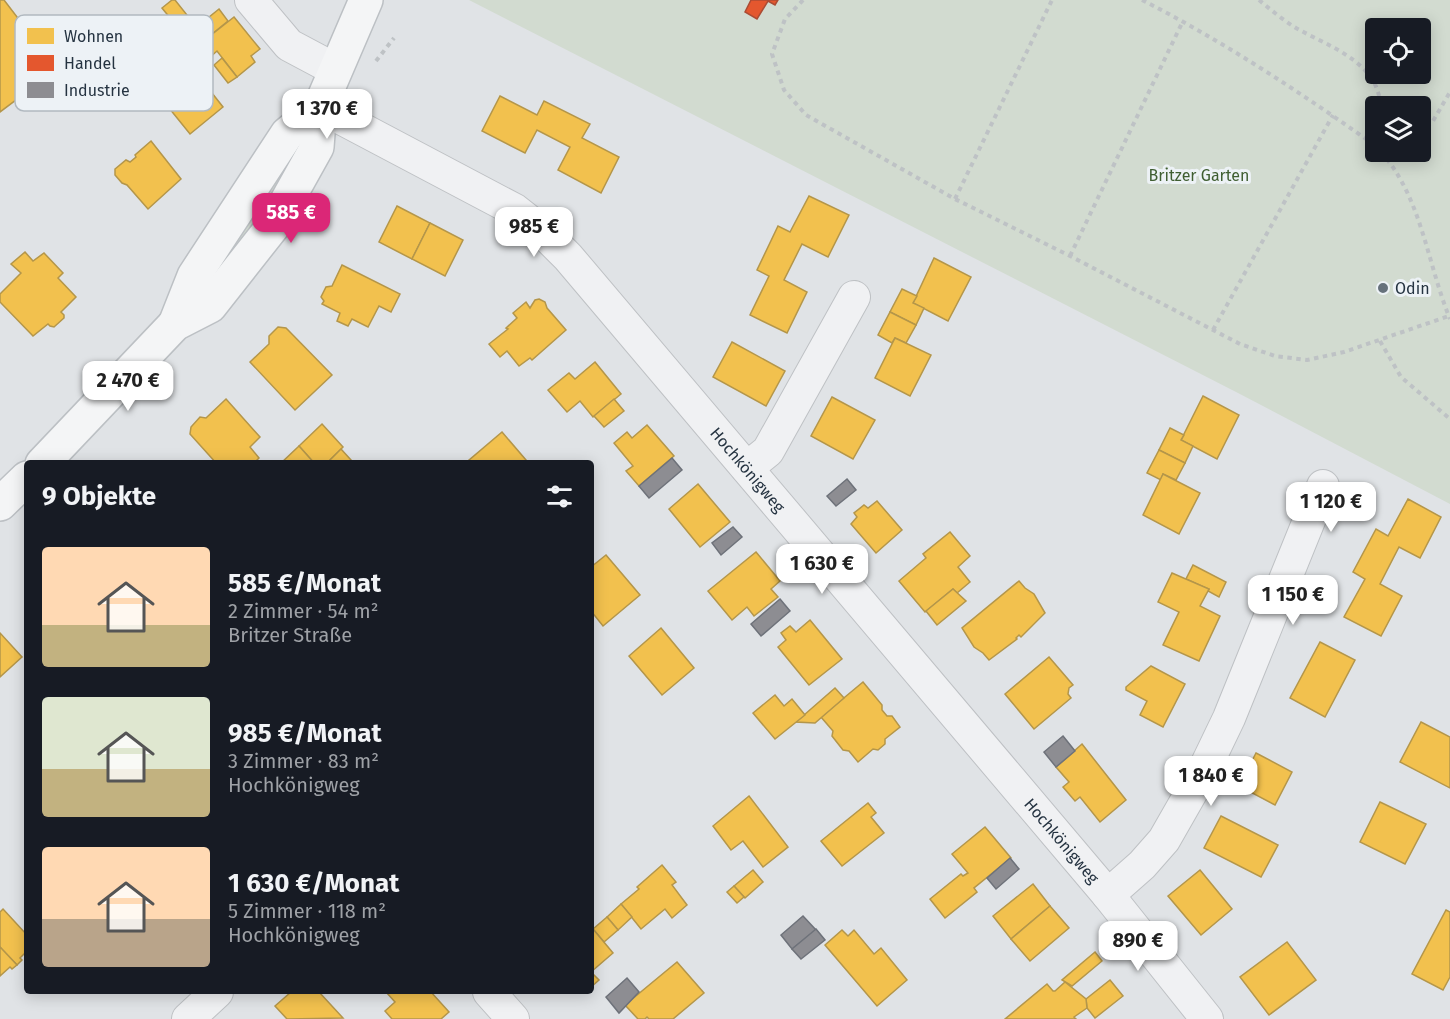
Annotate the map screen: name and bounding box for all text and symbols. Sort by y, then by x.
legend [15,15,213,111]
map controls [1365,18,1431,162]
button: locate [1365,18,1431,84]
text: Wohnen [64,27,123,46]
text: Handel [64,54,116,73]
text: Industrie [64,81,130,100]
pin: 1 370 € [272,89,382,140]
text: 1 370 € [296,96,358,120]
button: layers [1365,96,1431,162]
park label: Britzer Garten [1149,166,1249,185]
pin: 585 € [249,193,333,244]
text: 585 € [266,200,316,224]
pin: 985 € [492,207,576,258]
text: 985 € [509,214,559,238]
place label: Odin [1395,279,1430,298]
marker: Odin [1376,281,1390,295]
pin: 2 470 € [73,361,183,412]
text: 2 470 € [96,368,160,392]
street label: Hochkönigweg [707,423,790,516]
icon: filters [543,480,576,513]
text: 9 Objekte [42,481,156,512]
pin: 1 120 € [1276,482,1386,533]
text: 1 120 € [1300,489,1362,513]
pin: 1 630 € [767,544,877,595]
text: 1 630 € [790,551,854,575]
text: 585 €/Monat [228,568,381,599]
icon: home [90,571,162,643]
pin: 1 150 € [1238,575,1348,626]
text: 1 150 € [1262,582,1324,606]
text: 2 Zimmer · 54 m² [228,599,379,623]
text: Britzer Straße [228,623,352,647]
text: 985 €/Monat [228,718,382,749]
icon: home [90,721,162,793]
text: 3 Zimmer · 83 m² [228,749,379,773]
pin: 1 840 € [1156,756,1266,807]
text: 1 840 € [1178,763,1244,787]
text: Hochkönigweg [228,773,360,797]
street label: Hochkönigweg [1021,794,1104,887]
text: 1 630 €/Monat [228,868,399,899]
icon: home [90,871,162,943]
text: 5 Zimmer · 118 m² [228,899,386,923]
pin: 890 € [1096,921,1180,972]
text: Hochkönigweg [228,923,360,947]
text: 890 € [1113,928,1163,952]

